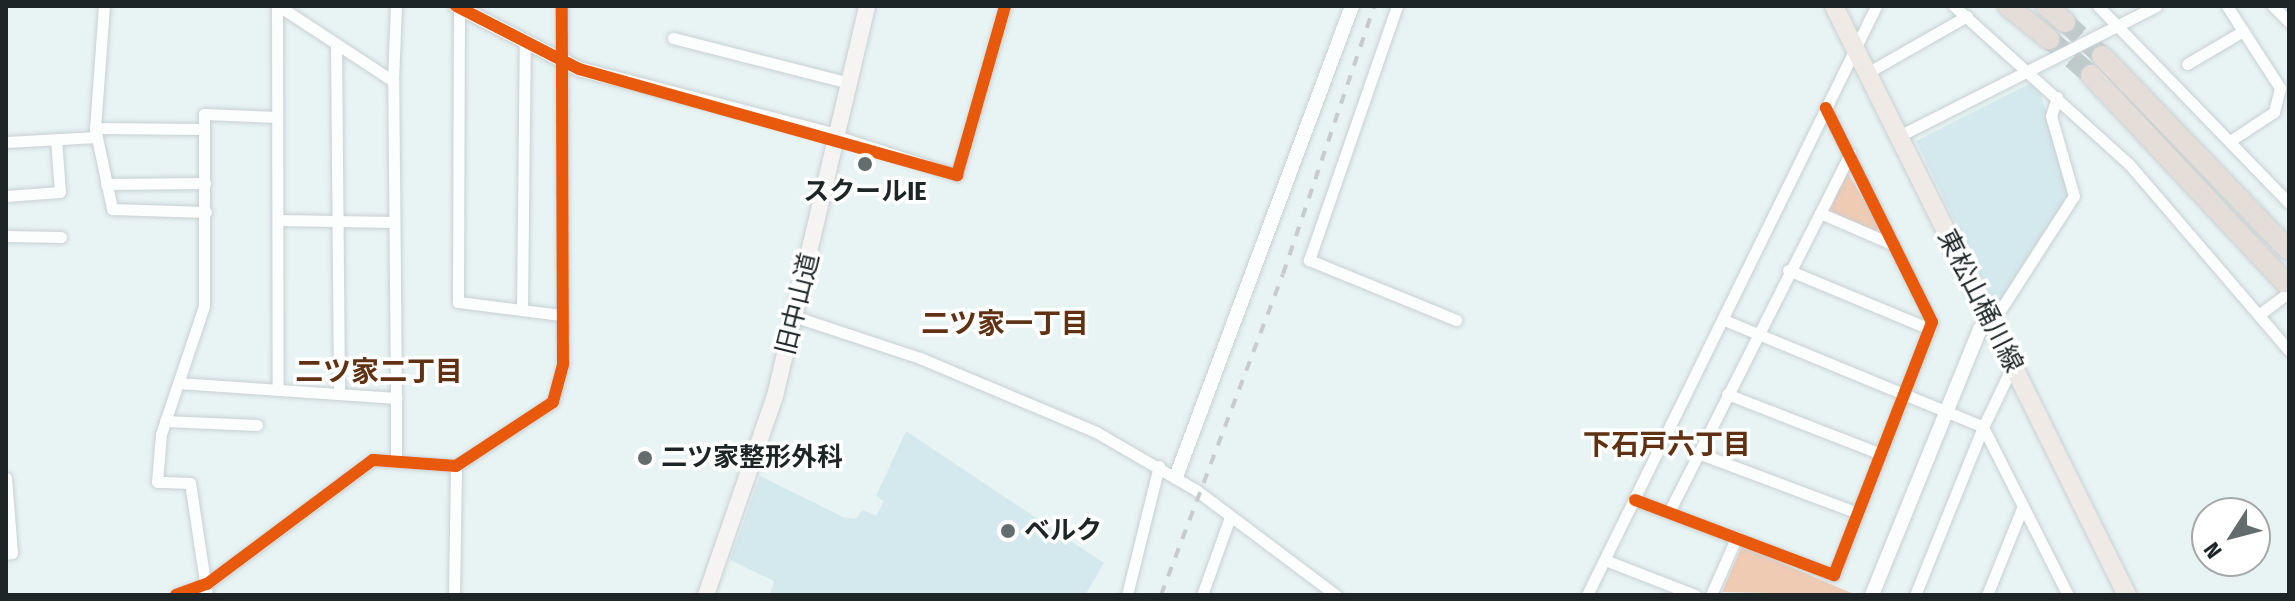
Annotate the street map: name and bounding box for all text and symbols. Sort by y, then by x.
marker: スクールIE [856,155,874,173]
place label: スクールIE [803,176,927,208]
street label: 東松山桶川線 [1931,224,2029,378]
street label: 旧中山道 [770,250,826,358]
district label: 二ツ家一丁目 [921,307,1089,341]
district label: 二ツ家二丁目 [295,355,463,389]
district label: 下石戸六丁目 [1583,428,1751,462]
place label: 二ツ家整形外科 [661,442,843,474]
marker: 二ツ家整形外科 [636,449,654,467]
north arrow [2191,497,2271,577]
place label: ベルク [1024,515,1102,547]
marker: ベルク [999,522,1017,540]
text: N [2198,537,2228,563]

